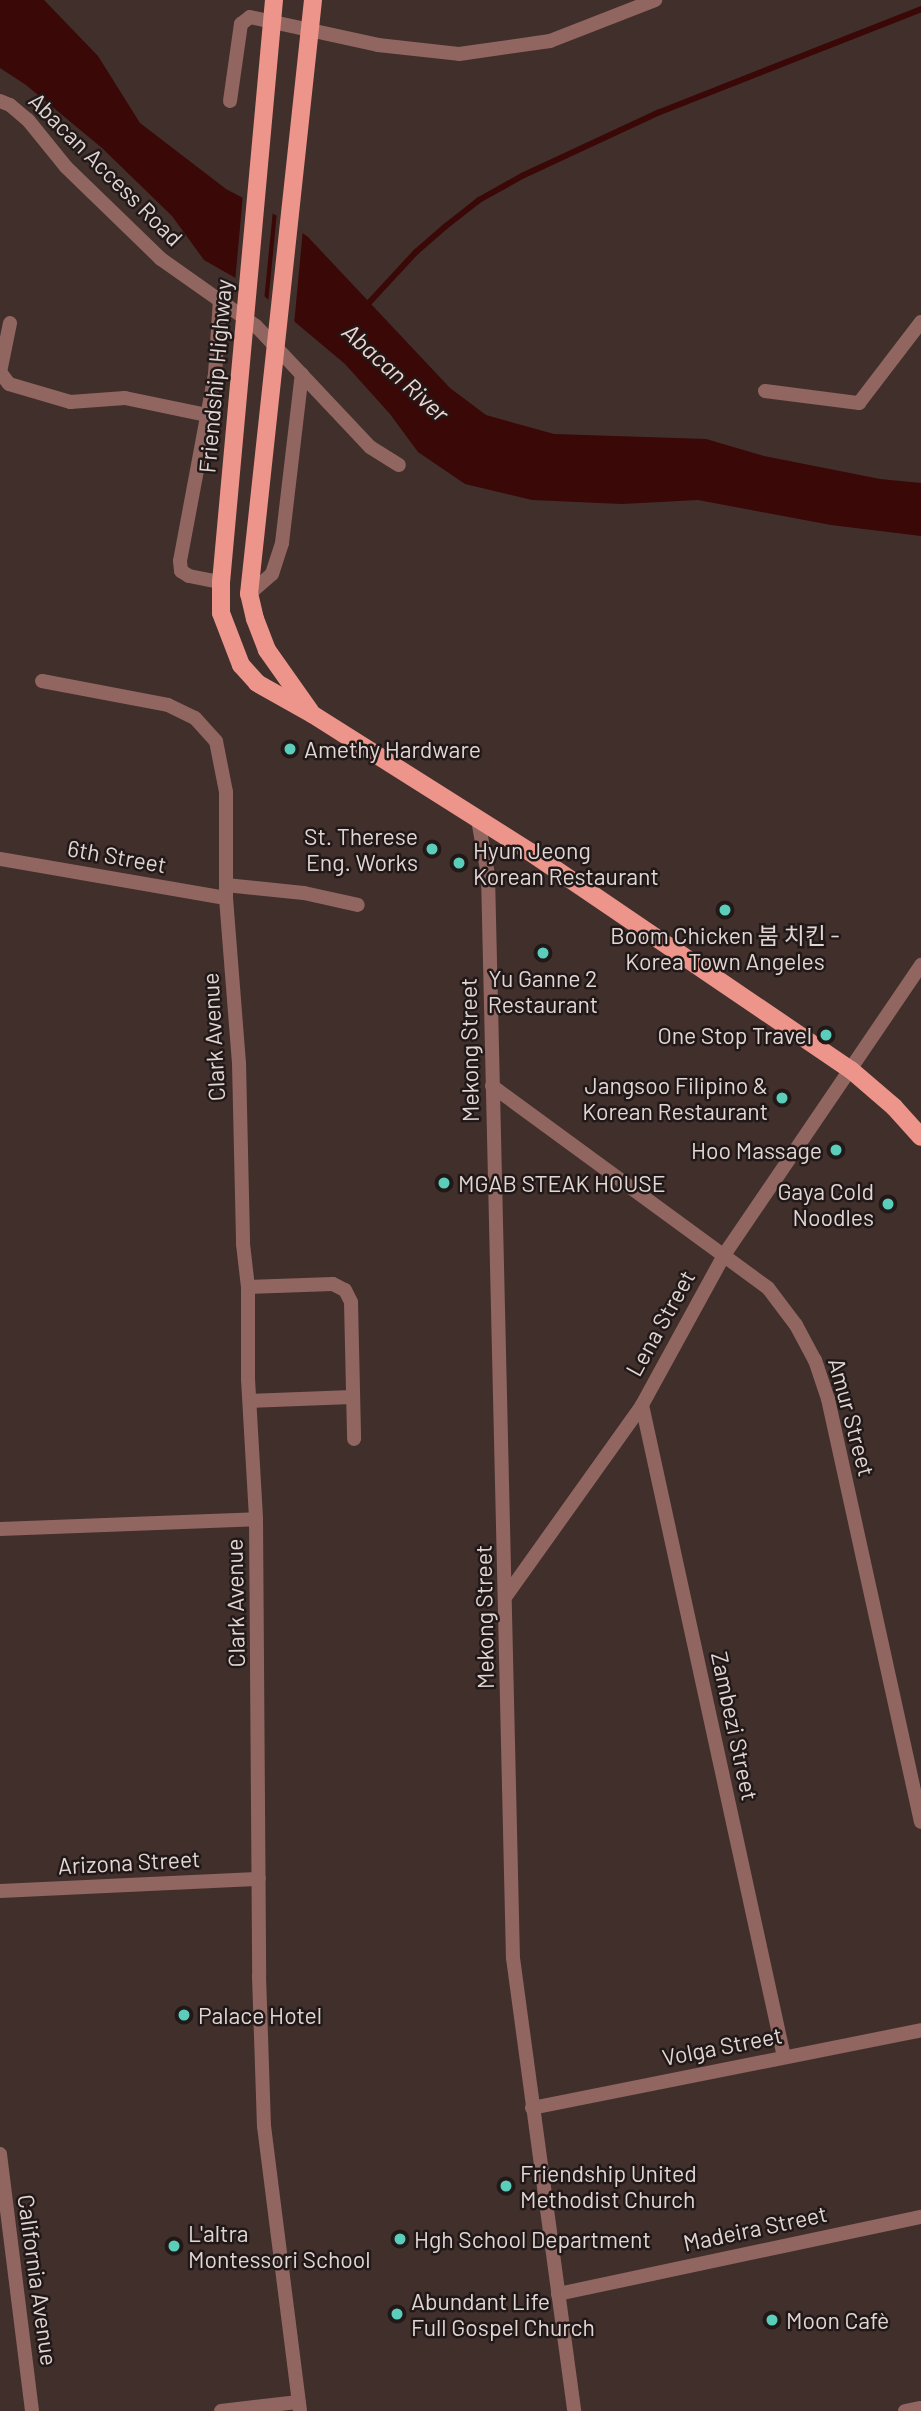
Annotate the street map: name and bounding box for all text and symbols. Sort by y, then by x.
street label: Abacan Access Road [24,87,188,251]
street label: Friendship Highway [193,278,237,474]
water label: Abacan River [337,317,455,427]
place label: Amethy Hardware [304,735,481,763]
marker: Amethy Hardware [282,741,298,757]
place label: St. Therese Eng. Works [304,822,418,876]
street label: 6th Street [65,834,169,878]
place label: Hyun Jeong Korean Restaurant [473,836,659,890]
marker: St. Therese Eng. Works [424,841,440,857]
marker: Hyun Jeong Korean Restaurant [451,855,467,871]
marker: Boom Chicken 붐 치킨 - Korea Town Angeles [717,902,733,918]
place label: Boom Chicken 붐 치킨 - Korea Town Angeles [610,921,840,975]
marker: Yu Ganne 2 Restaurant [535,945,551,961]
place label: Yu Ganne 2 Restaurant [488,964,598,1018]
street label: Clark Avenue [196,972,230,1102]
street label: Mekong Street [454,978,484,1122]
place label: One Stop Travel [657,1021,812,1049]
marker: One Stop Travel [818,1027,834,1043]
place label: Jangsoo Filipino & Korean Restaurant [582,1071,768,1125]
marker: Jangsoo Filipino & Korean Restaurant [774,1090,790,1106]
place label: Hoo Massage [691,1136,822,1164]
marker: Hoo Massage [828,1142,844,1158]
place label: MGAB STEAK HOUSE [458,1169,666,1197]
marker: MGAB STEAK HOUSE [436,1175,452,1191]
place label: Gaya Cold Noodles [777,1177,874,1231]
marker: Gaya Cold Noodles [880,1196,896,1212]
street label: Lena Street [620,1265,700,1381]
street label: Amur Street [823,1355,881,1479]
street label: Clark Avenue [220,1538,250,1668]
street label: Mekong Street [469,1545,499,1689]
street label: Zambezi Street [706,1649,764,1803]
street label: Arizona Street [57,1844,201,1880]
place label: Palace Hotel [198,2001,322,2029]
marker: Palace Hotel [176,2007,192,2023]
street label: Volga Street [660,2021,784,2071]
place label: Friendship United Methodist Church [520,2159,697,2213]
marker: Friendship United Methodist Church [498,2178,514,2194]
street label: California Avenue [12,2193,64,2367]
street label: Madeira Street [681,2199,829,2257]
place label: L'altra Montessori School [188,2219,371,2273]
place label: Hgh School Department [414,2225,651,2253]
marker: Hgh School Department [392,2231,408,2247]
marker: L'altra Montessori School [166,2238,182,2254]
place label: Abundant Life Full Gospel Church [411,2287,595,2341]
marker: Abundant Life Full Gospel Church [389,2306,405,2322]
place label: Moon Cafè [786,2306,889,2334]
marker: Moon Cafè [764,2312,780,2328]

